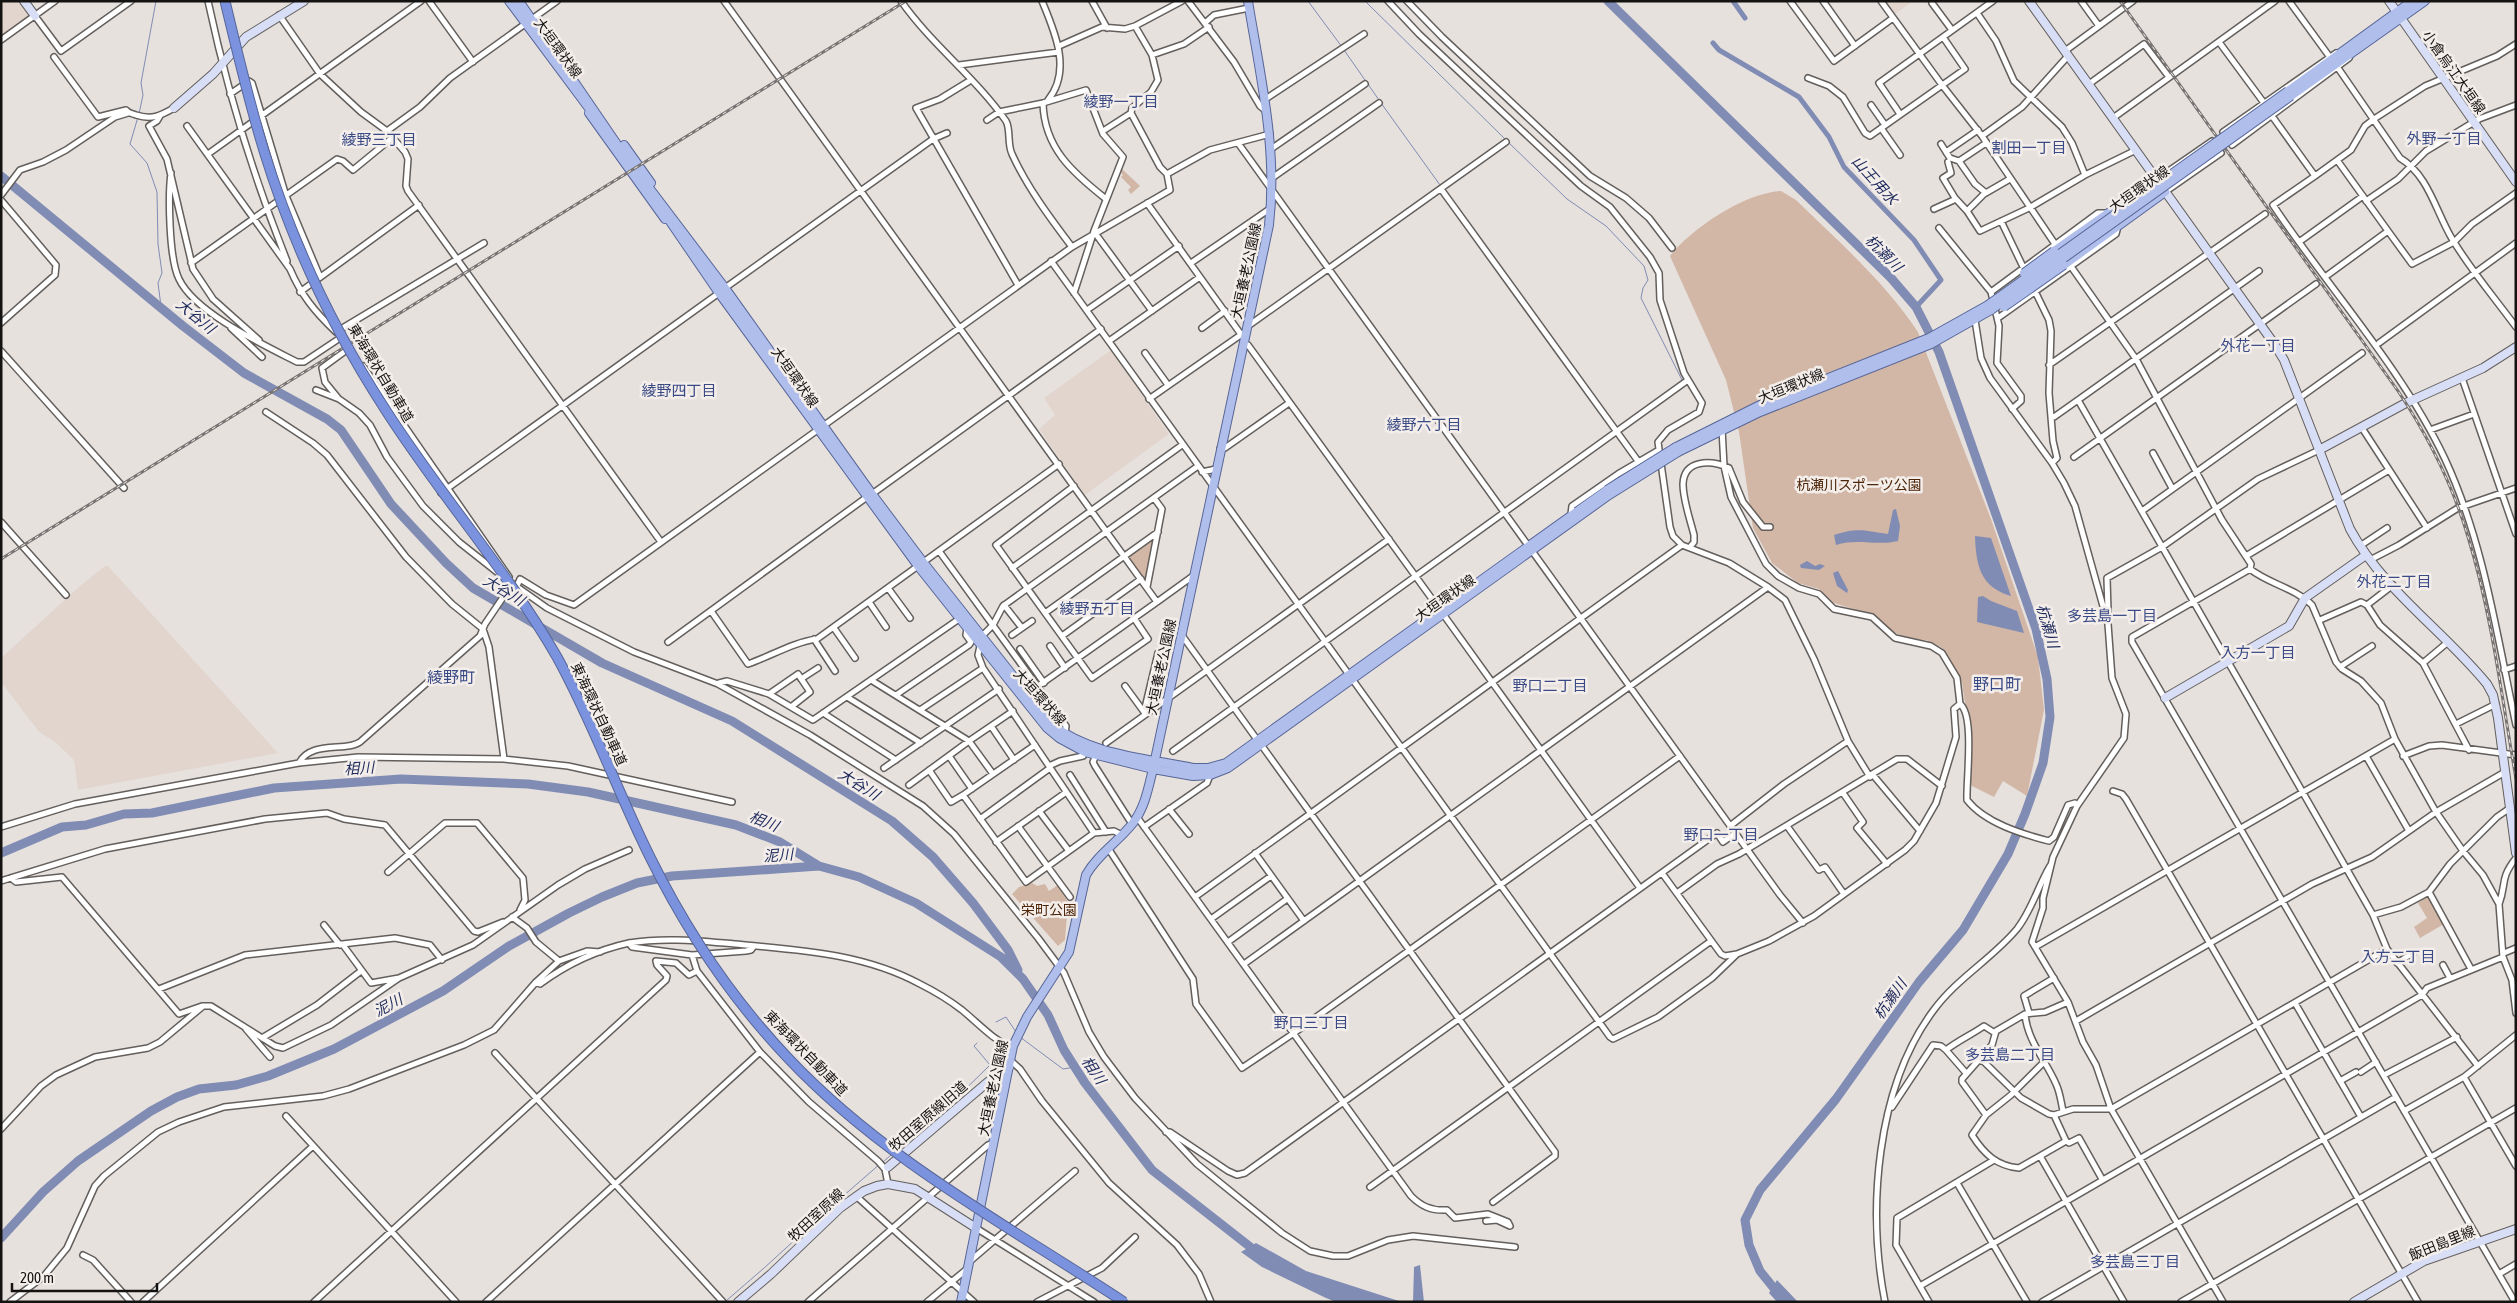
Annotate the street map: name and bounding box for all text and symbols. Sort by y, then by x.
street label: 大垣環状線 [531,15,585,81]
street label: 小倉烏江大垣線 [2419,27,2489,117]
district label: 綾野一丁目 [1083,93,1159,110]
district label: 外野一丁目 [2406,130,2482,147]
district label: 綾野三丁目 [341,131,417,148]
district label: 割田一丁目 [1991,139,2067,156]
water label: 山王用水 [1849,152,1903,209]
street label: 大垣環状線 [2106,162,2172,216]
street label: 大垣養老公園線 [1228,221,1264,321]
water label: 杭瀬川 [1862,231,1907,276]
water label: 大谷川 [173,295,220,338]
street label: 東海環状自動車道 [345,321,417,425]
district label: 外花一丁目 [2220,337,2296,354]
street label: 大垣環状線 [768,344,822,410]
street label: 大垣環状線 [1756,365,1826,407]
district label: 綾野四丁目 [641,382,717,399]
district label: 綾野六丁目 [1386,416,1462,433]
park label: 杭瀬川スポーツ公園 [1796,477,1922,493]
water label: 大谷川 [480,571,529,610]
street label: 大垣環状線 [1412,571,1478,625]
district label: 外花二丁目 [2356,573,2432,590]
district label: 綾野五丁目 [1059,600,1135,617]
water label: 杭瀬川 [2034,602,2063,652]
district label: 多芸島一丁目 [2067,607,2157,624]
street label: 大垣養老公園線 [1143,617,1179,717]
district label: 入方一丁目 [2220,644,2296,661]
street label: 東海環状自動車道 [568,660,630,768]
street label: 大垣環状線 [1011,666,1069,728]
district label: 綾野町 [427,668,475,686]
district label: 野口町 [1973,675,2021,693]
district label: 野口二丁目 [1512,677,1588,694]
water label: 相川 [343,758,377,778]
water label: 大谷川 [835,765,884,804]
water label: 相川 [747,807,783,835]
district label: 野口一丁目 [1683,826,1759,843]
water label: 泥川 [762,845,796,865]
park label: 栄町公園 [1021,902,1077,918]
district label: 入方二丁目 [2360,948,2436,965]
water label: 杭瀬川 [1870,974,1911,1022]
water label: 泥川 [371,990,407,1020]
street label: 東海環状自動車道 [761,1007,851,1099]
district label: 野口三丁目 [1273,1014,1349,1031]
street label: 大垣養老公園線 [975,1038,1011,1138]
district label: 多芸島二丁目 [1965,1046,2055,1063]
water label: 相川 [1079,1053,1111,1089]
street label: 牧田室原線旧道 [886,1078,970,1154]
street label: 牧田室原線 [785,1185,847,1245]
street label: 飯田島里線 [2407,1222,2477,1264]
district label: 多芸島三丁目 [2090,1253,2180,1270]
scale bar [12,1260,158,1292]
text: 200 m [20,1269,54,1286]

